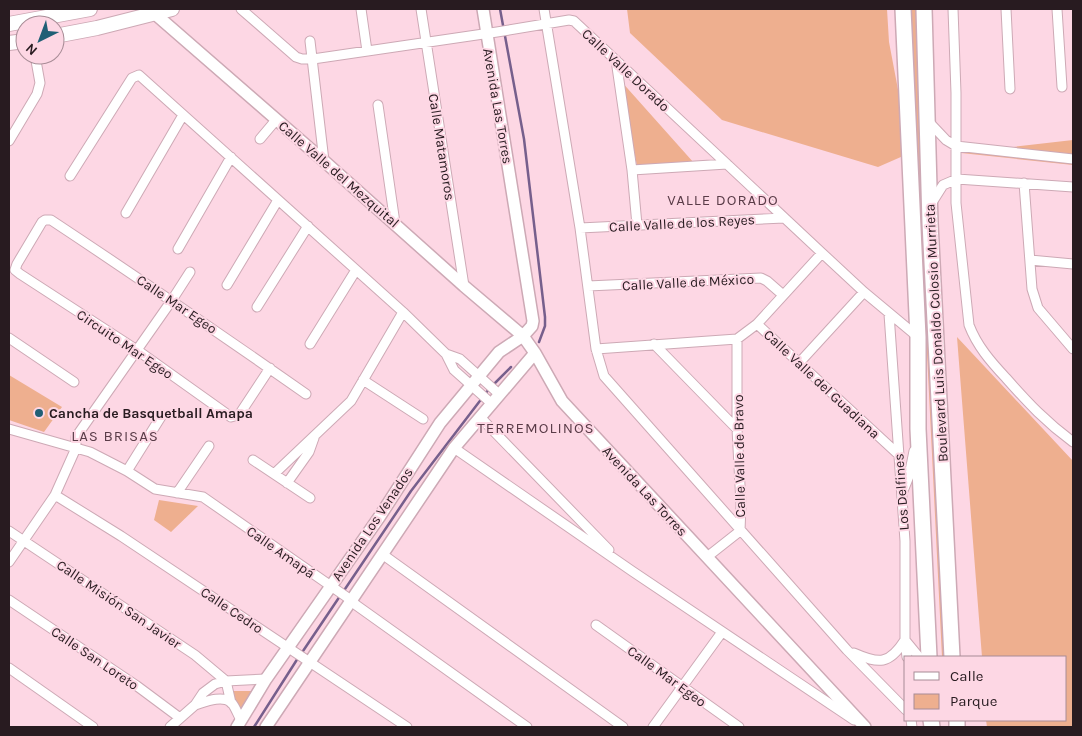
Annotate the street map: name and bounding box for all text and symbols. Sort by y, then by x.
north arrow [15,15,65,65]
street label: Calle Valle Dorado [578,25,673,115]
text: N [22,40,41,59]
street label: Avenida Las Torres [479,47,516,165]
street label: Calle Matamoros [425,92,458,202]
street label: Calle Valle del Mezquital [275,117,402,231]
district label: VALLE DORADO [667,191,779,209]
street label: Boulevard Luis Donaldo Colosio Murrieta [921,203,952,463]
street label: Calle Valle de los Reyes [609,211,755,236]
street label: Calle Mar Egeo [133,271,220,338]
street label: Calle Valle de México [622,271,754,294]
street label: Circuito Mar Egeo [73,306,176,383]
street label: Calle Valle del Guadiana [760,326,883,443]
street label: Calle Valle de Bravo [730,394,749,518]
place label: Cancha de Basquetball Amapa [49,405,253,422]
marker: Cancha de Basquetball Amapa [33,407,45,419]
district label: TERREMOLINOS [477,419,595,437]
district label: LAS BRISAS [71,427,159,445]
street label: Avenida Las Torres [598,443,691,540]
street label: Los Delfines [890,453,913,531]
street label: Avenida Los Venados [328,464,417,584]
street label: Calle Amapá [243,523,318,582]
street label: Calle Misión San Javier [53,556,185,653]
street label: Calle Cedro [197,583,266,637]
street label: Calle San Loreto [48,623,142,694]
street label: Calle Mar Egeo [624,642,709,711]
legend [904,656,1067,721]
text: Calle [950,667,984,685]
text: Parque [950,692,998,710]

